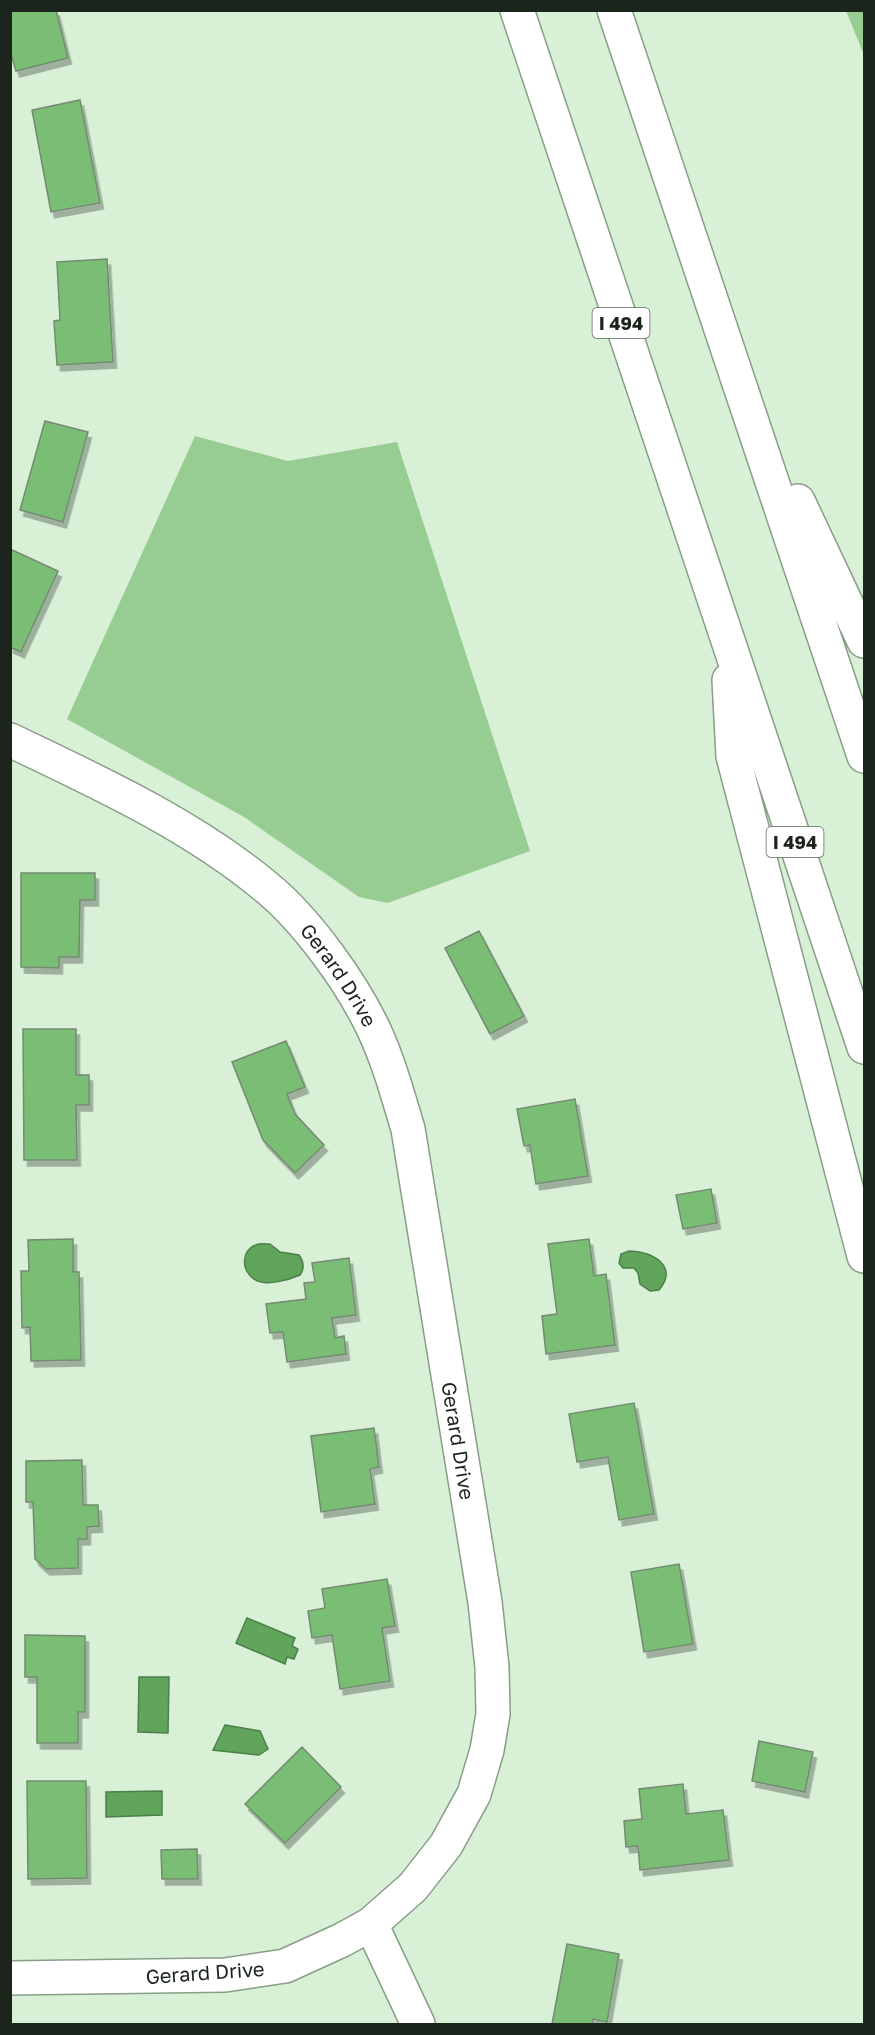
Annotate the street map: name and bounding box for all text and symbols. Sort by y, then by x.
road number: I 494 [592,308,650,338]
road number: I 494 [766,827,824,857]
street label: Gerard Drive [296,918,382,1030]
street label: Gerard Drive [437,1380,480,1501]
street label: Gerard Drive [145,1956,265,1988]

